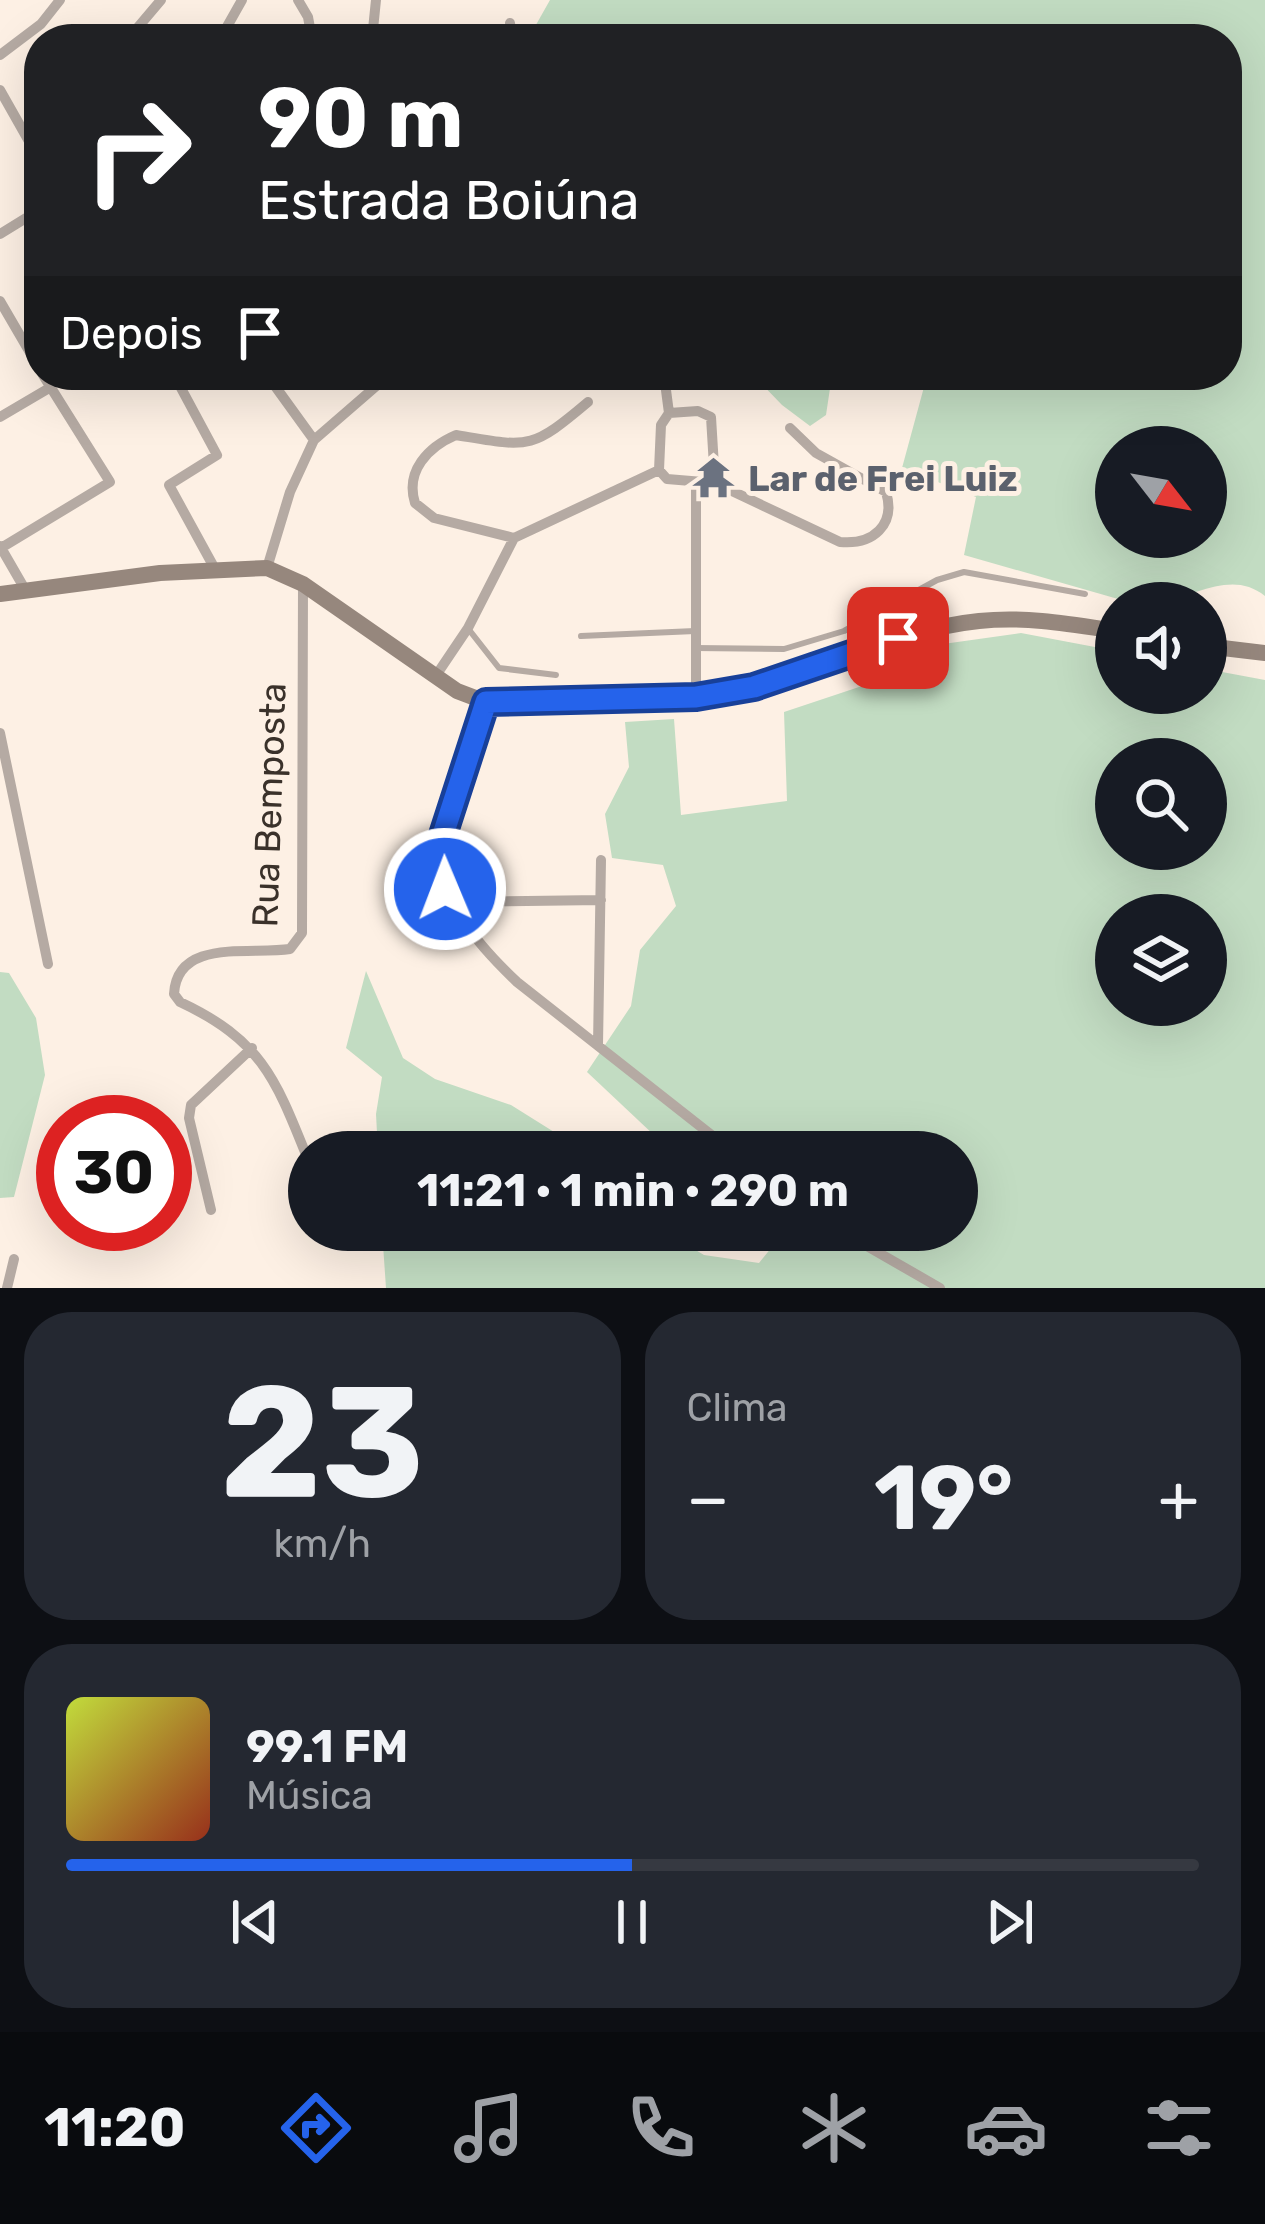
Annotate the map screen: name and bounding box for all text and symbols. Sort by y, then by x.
text: 90 m [258,68,464,168]
icon: right [60,72,216,228]
text: Estrada Boiúna [258,169,640,233]
icon: arrive [227,300,293,366]
text: Depois [60,307,203,360]
north arrow [1095,426,1227,558]
map controls [1095,426,1227,1026]
temple icon: Lar de Frei Luiz [691,455,737,501]
place label: Lar de Frei Luiz [748,457,1018,500]
button: sound [1095,582,1227,714]
pin [847,587,949,689]
icon: arrive [865,605,931,671]
street label: Rua Bemposta [243,682,295,928]
button: search [1095,738,1227,870]
position arrow [382,826,508,952]
button: layers [1095,894,1227,1026]
speed limit sign: 30 [36,1095,192,1251]
text: 11:21 · 1 min · 290 m [417,1164,849,1217]
text: 23 [220,1350,424,1535]
text: Clima [687,1385,788,1431]
text: 19° [874,1445,1013,1552]
text: − [687,1459,729,1538]
text: + [1158,1459,1199,1538]
text: km/h [274,1521,371,1567]
text: 99.1 FM [246,1720,408,1773]
text: Música [246,1773,373,1819]
icon: previous [222,1889,288,1955]
icon: pause [599,1889,665,1955]
icon: next [977,1889,1043,1955]
icon: directions [274,2086,358,2170]
icon: music [447,2086,531,2170]
icon: phone [619,2086,703,2170]
icon: climate [792,2086,876,2170]
icon: car [964,2086,1048,2170]
icon: filters [1137,2086,1221,2170]
text: 11:20 [44,2096,186,2160]

